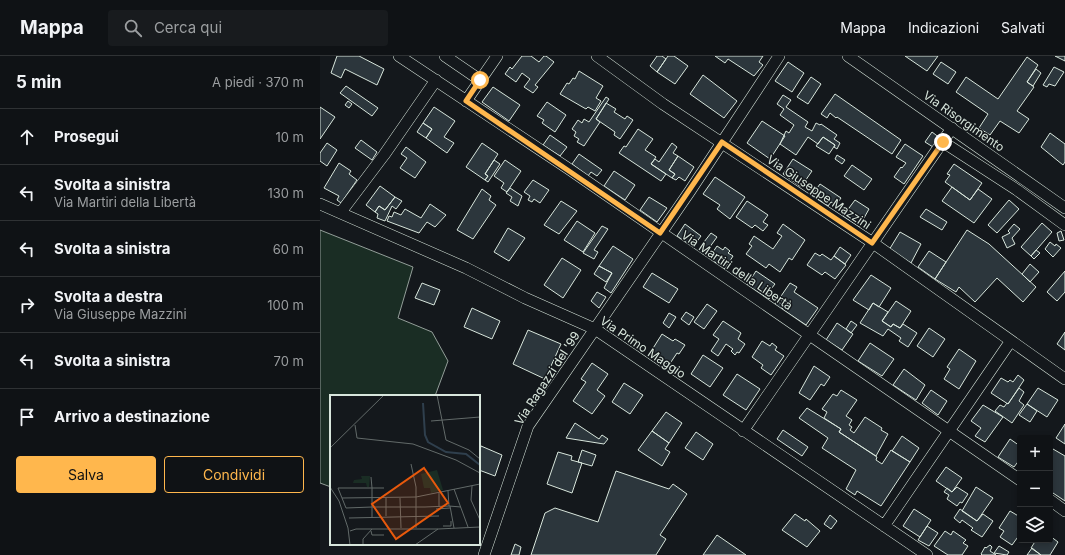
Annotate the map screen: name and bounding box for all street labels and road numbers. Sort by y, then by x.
street label: Via Risorgimento [921,87,1007,155]
street label: Via Giuseppe Mazzini [764,152,874,232]
street label: Via Martiri della Libertà [678,227,796,313]
street label: Via Primo Maggio [597,313,689,381]
street label: Via Ragazzi del '99 [511,328,583,428]

